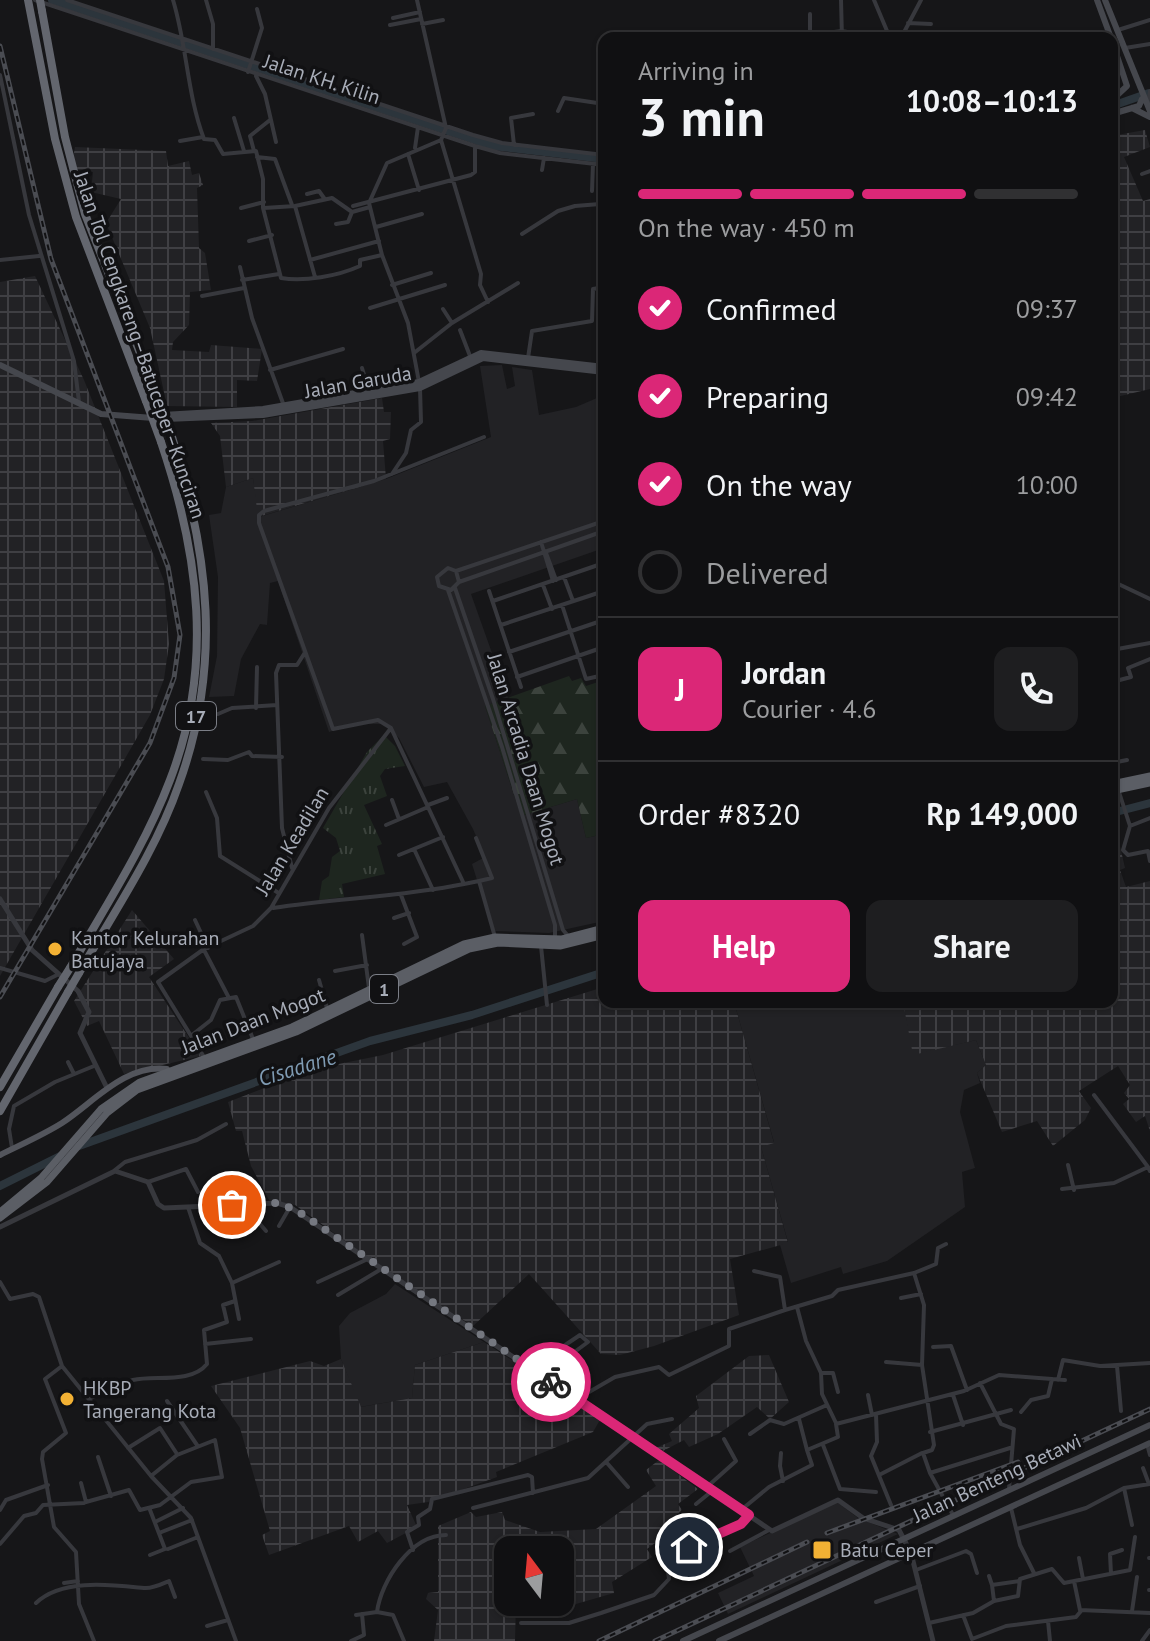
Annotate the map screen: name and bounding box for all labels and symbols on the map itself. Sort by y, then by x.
street label: Jalan KH. Kilin [259,48,384,110]
street label: Jalan Tol Cengkareng–Batuceper–Kunciran [68,167,212,522]
street label: Jalan Garuda [301,360,414,404]
street label: Jalan Arcadia Daan Mogot [481,649,571,868]
road number: 17 [176,702,216,730]
street label: Jalan Keadilan [249,782,335,901]
place label: Kantor Kelurahan Batujaya [71,925,219,974]
marker: Kantor Kelurahan Batujaya [46,940,64,958]
road number: 1 [370,975,398,1003]
street label: Jalan Daan Mogot [177,982,329,1061]
water label: Cisadane [255,1042,340,1092]
pin [198,1171,266,1239]
courier [511,1342,591,1422]
place label: HKBP Tangerang Kota [83,1375,216,1424]
marker: HKBP Tangerang Kota [58,1390,76,1408]
street label: Jalan Benteng Betawi [908,1428,1085,1529]
pin [655,1513,723,1581]
north arrow [494,1536,574,1616]
place label: Batu Ceper [840,1537,933,1563]
marker: Batu Ceper [811,1539,833,1561]

